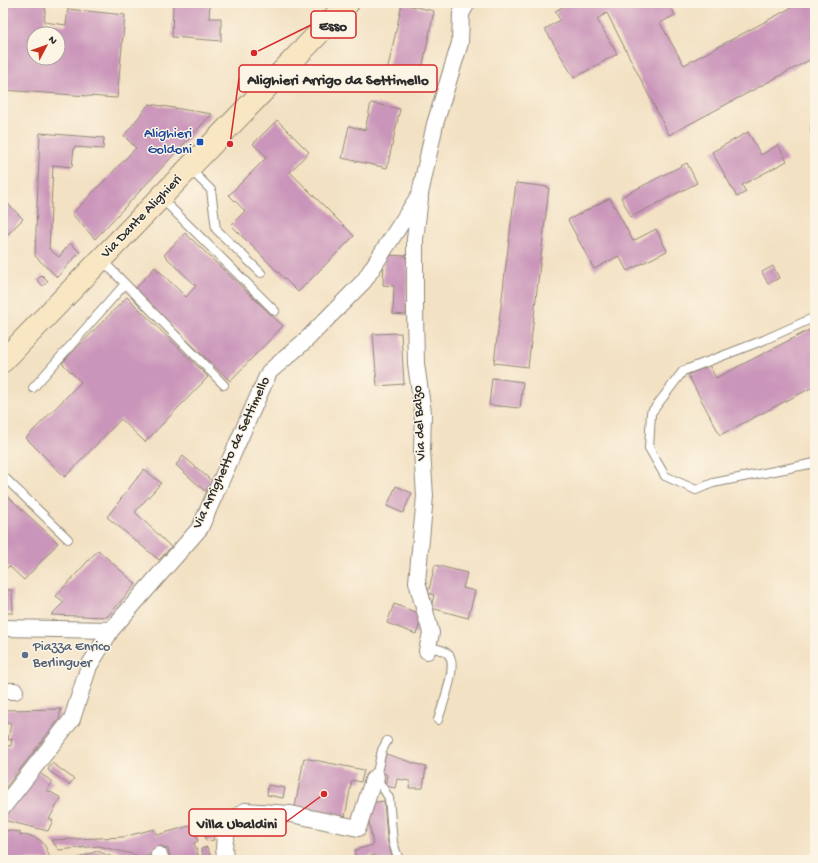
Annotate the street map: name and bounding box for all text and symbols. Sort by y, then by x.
callout: Esso [311,11,356,38]
text: Esso [319,18,347,36]
north arrow [26,26,66,66]
text: N [45,34,59,47]
callout: Alighieri Arrigo da Settimello [239,65,437,92]
text: Alighieri Arrigo da Settimello [246,72,429,90]
place label: Alighieri Goldoni [144,126,192,159]
marker: Alighieri Goldoni [195,137,205,147]
street label: Via Dante Alighieri [97,172,186,263]
street label: Via Arrighetto da Settimello [189,374,275,533]
street label: Via del Balzo [410,385,431,462]
place label: Piazza Enrico Berlinguer [32,639,110,672]
marker: Piazza Enrico Berlinguer [20,650,30,660]
callout: Villa Ubaldini [189,809,286,836]
text: Villa Ubaldini [196,816,277,834]

